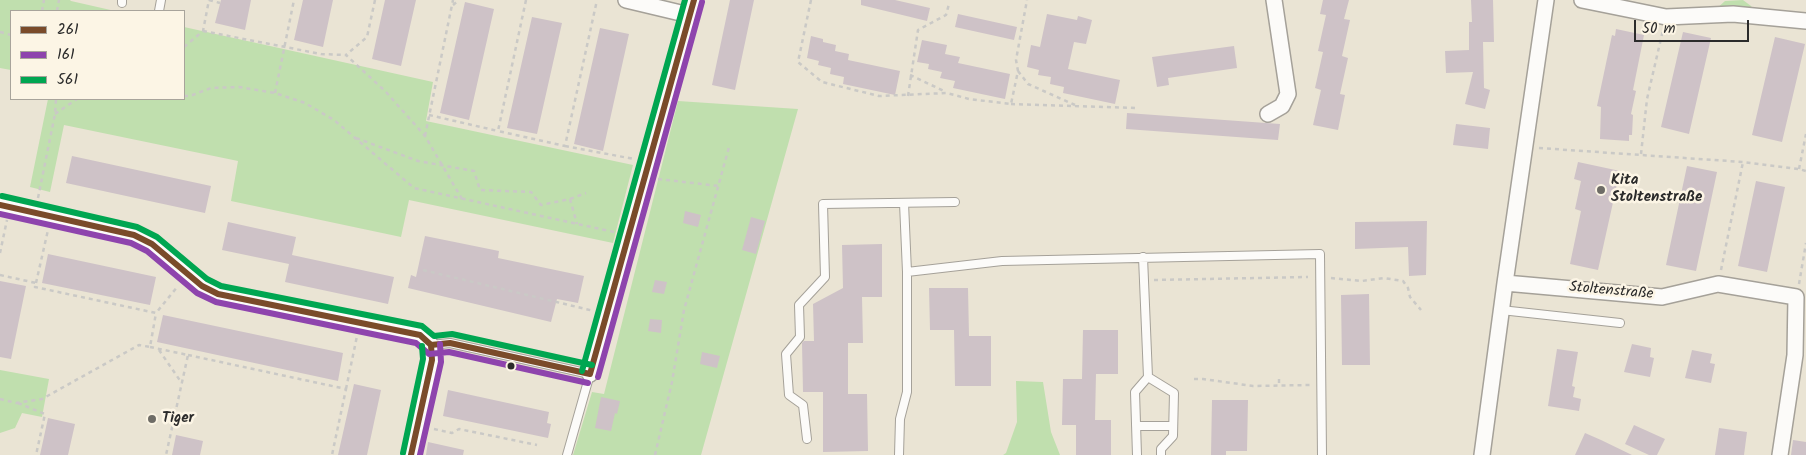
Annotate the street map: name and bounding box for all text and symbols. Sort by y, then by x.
legend [10,10,185,100]
scale bar [1636,10,1751,42]
text: 50 m [1642,17,1676,41]
text: 261 [57,18,79,42]
text: 161 [57,43,75,67]
text: 561 [57,68,78,92]
place label: Kita Stoltenstraße [1611,172,1702,207]
marker: Kita Stoltenstraße [1595,184,1607,196]
street label: Stoltenstraße [1568,279,1654,305]
unlabelled marker [506,361,516,371]
place label: Tiger [162,410,194,428]
marker: Tiger [146,413,158,425]

